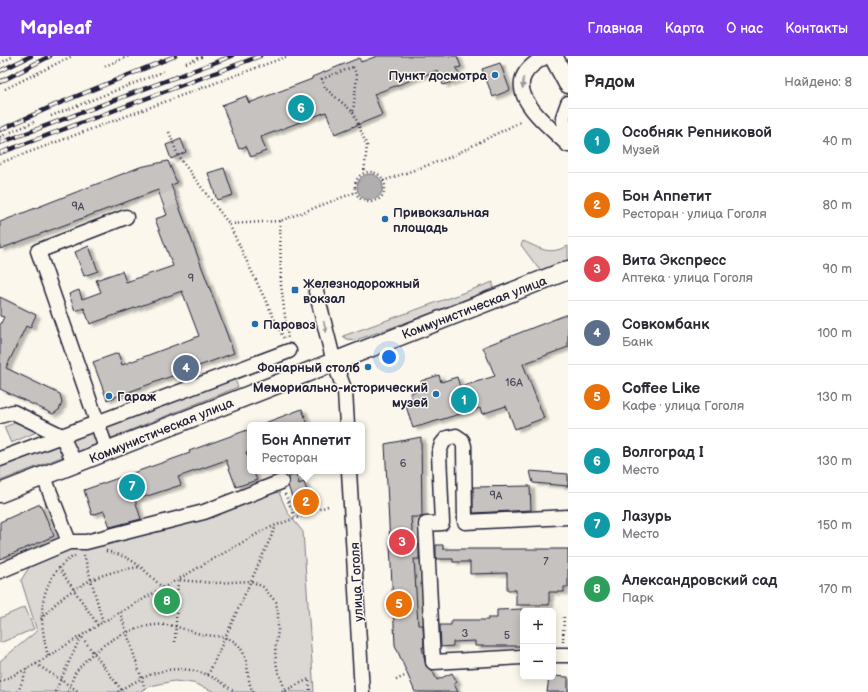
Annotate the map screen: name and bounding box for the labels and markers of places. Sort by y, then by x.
place label: Пункт досмотра [388,68,487,84]
marker: Пункт досмотра [490,70,500,80]
pin: 6 [288,93,314,123]
place label: Привокзальная площадь [393,205,489,236]
marker: Привокзальная площадь [380,214,390,224]
place label: Железнодорожный вокзал [303,276,420,307]
marker: Железнодорожный вокзал [290,285,300,295]
place label: Паровоз [263,317,316,333]
marker: Паровоз [250,319,260,329]
pin: 4 [173,353,199,383]
place label: Фонарный столб [258,360,360,376]
marker: Фонарный столб [363,362,373,372]
place label: Мемориально-исторический музей [253,380,428,411]
pin: 1 [451,385,477,415]
place label: Гараж [117,389,157,405]
marker: Мемориально-исторический музей [431,389,441,399]
marker: Гараж [104,391,114,401]
pin: 7 [119,472,145,502]
pin: 2 [293,487,319,517]
pin: 3 [389,527,415,557]
pin: 8 [154,586,180,616]
pin: 5 [386,589,412,619]

